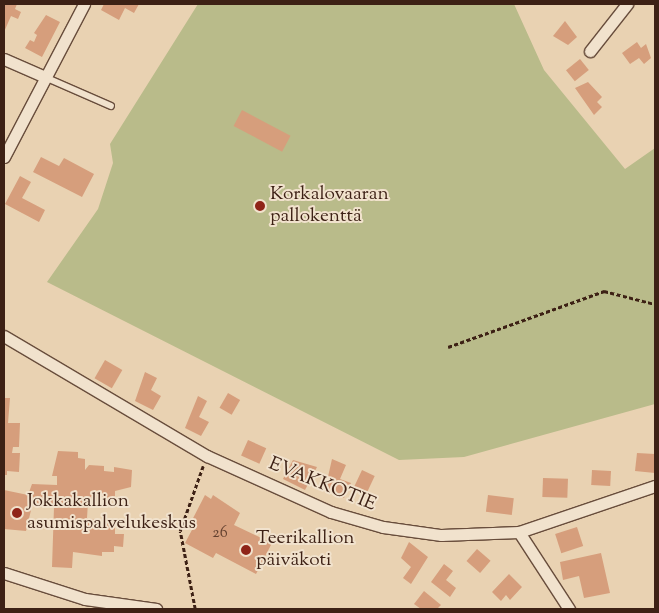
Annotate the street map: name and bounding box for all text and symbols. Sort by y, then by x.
place label: Korkalovaaran pallokenttä [270,184,389,228]
marker: Korkalovaaran pallokenttä [254,200,266,212]
street label: EVAKKOTIE [265,453,379,517]
place label: Jokkakallion asumispalvelukeskus [27,491,196,535]
marker: Jokkakallion asumispalvelukeskus [11,507,23,519]
house number: 26 [212,524,228,544]
place label: Teerikallion päiväkoti [256,528,355,572]
marker: Teerikallion päiväkoti [240,544,252,556]

